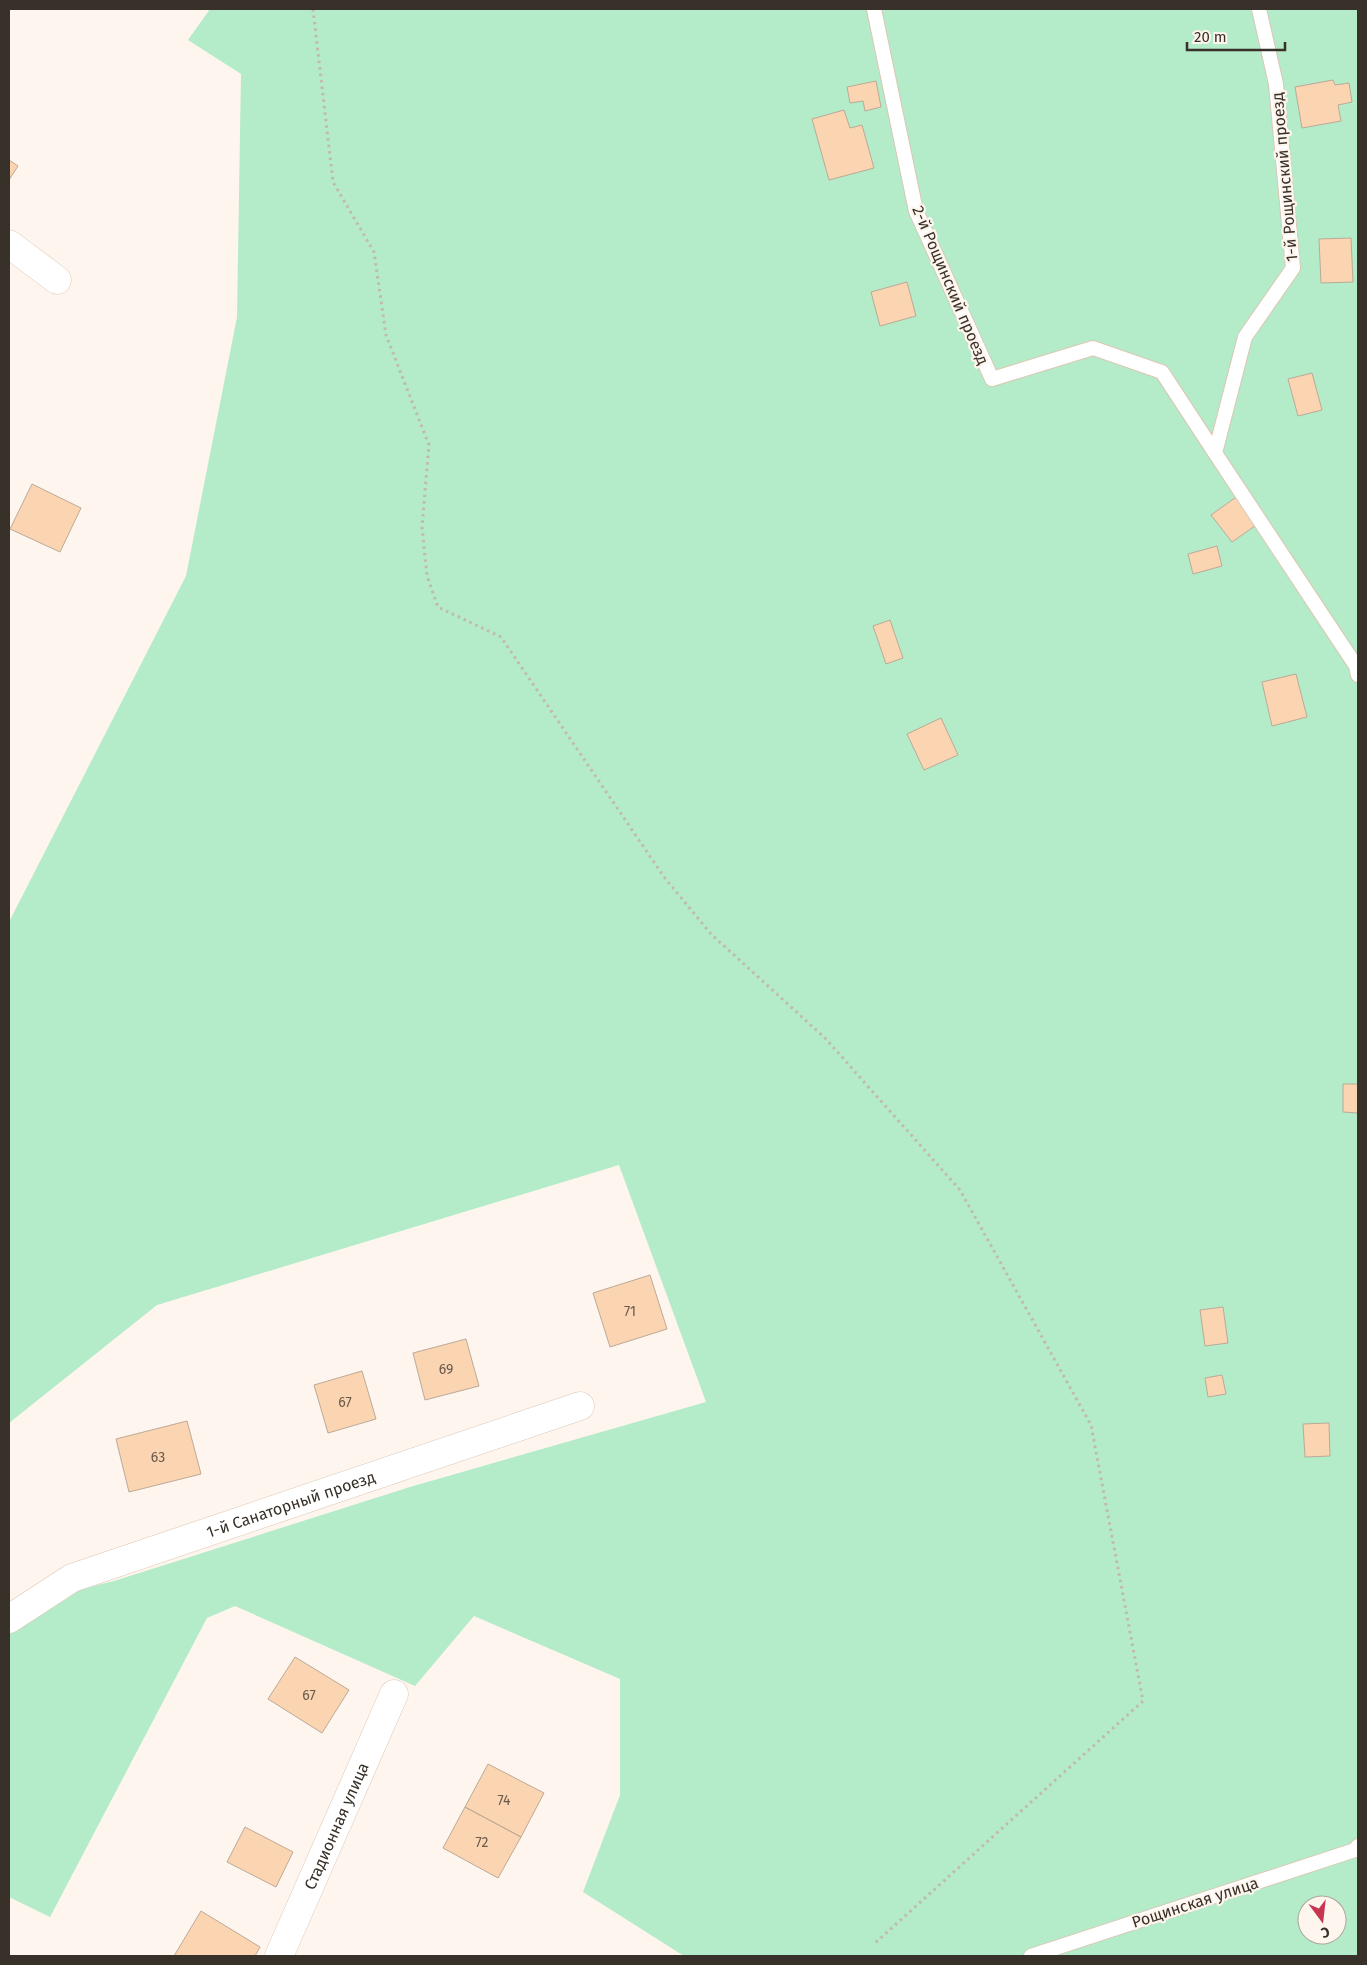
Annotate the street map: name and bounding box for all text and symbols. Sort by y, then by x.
scale bar [1187,20,1284,52]
text: 20 m [1194,28,1227,46]
street label: 1-й Рощинский проезд [1268,91,1301,262]
street label: 2-й Рощинский проезд [908,203,993,368]
house number: 71 [624,1303,636,1320]
house number: 69 [439,1361,453,1378]
house number: 67 [338,1394,352,1411]
house number: 63 [151,1449,165,1466]
street label: 1-й Санаторный проезд [204,1467,378,1542]
house number: 67 [302,1687,316,1704]
street label: Стадионная улица [300,1760,373,1893]
house number: 74 [497,1792,511,1809]
house number: 72 [476,1834,489,1851]
street label: Рощинская улица [1129,1873,1261,1932]
north arrow [1297,1895,1347,1945]
text: С [1319,1923,1331,1941]

